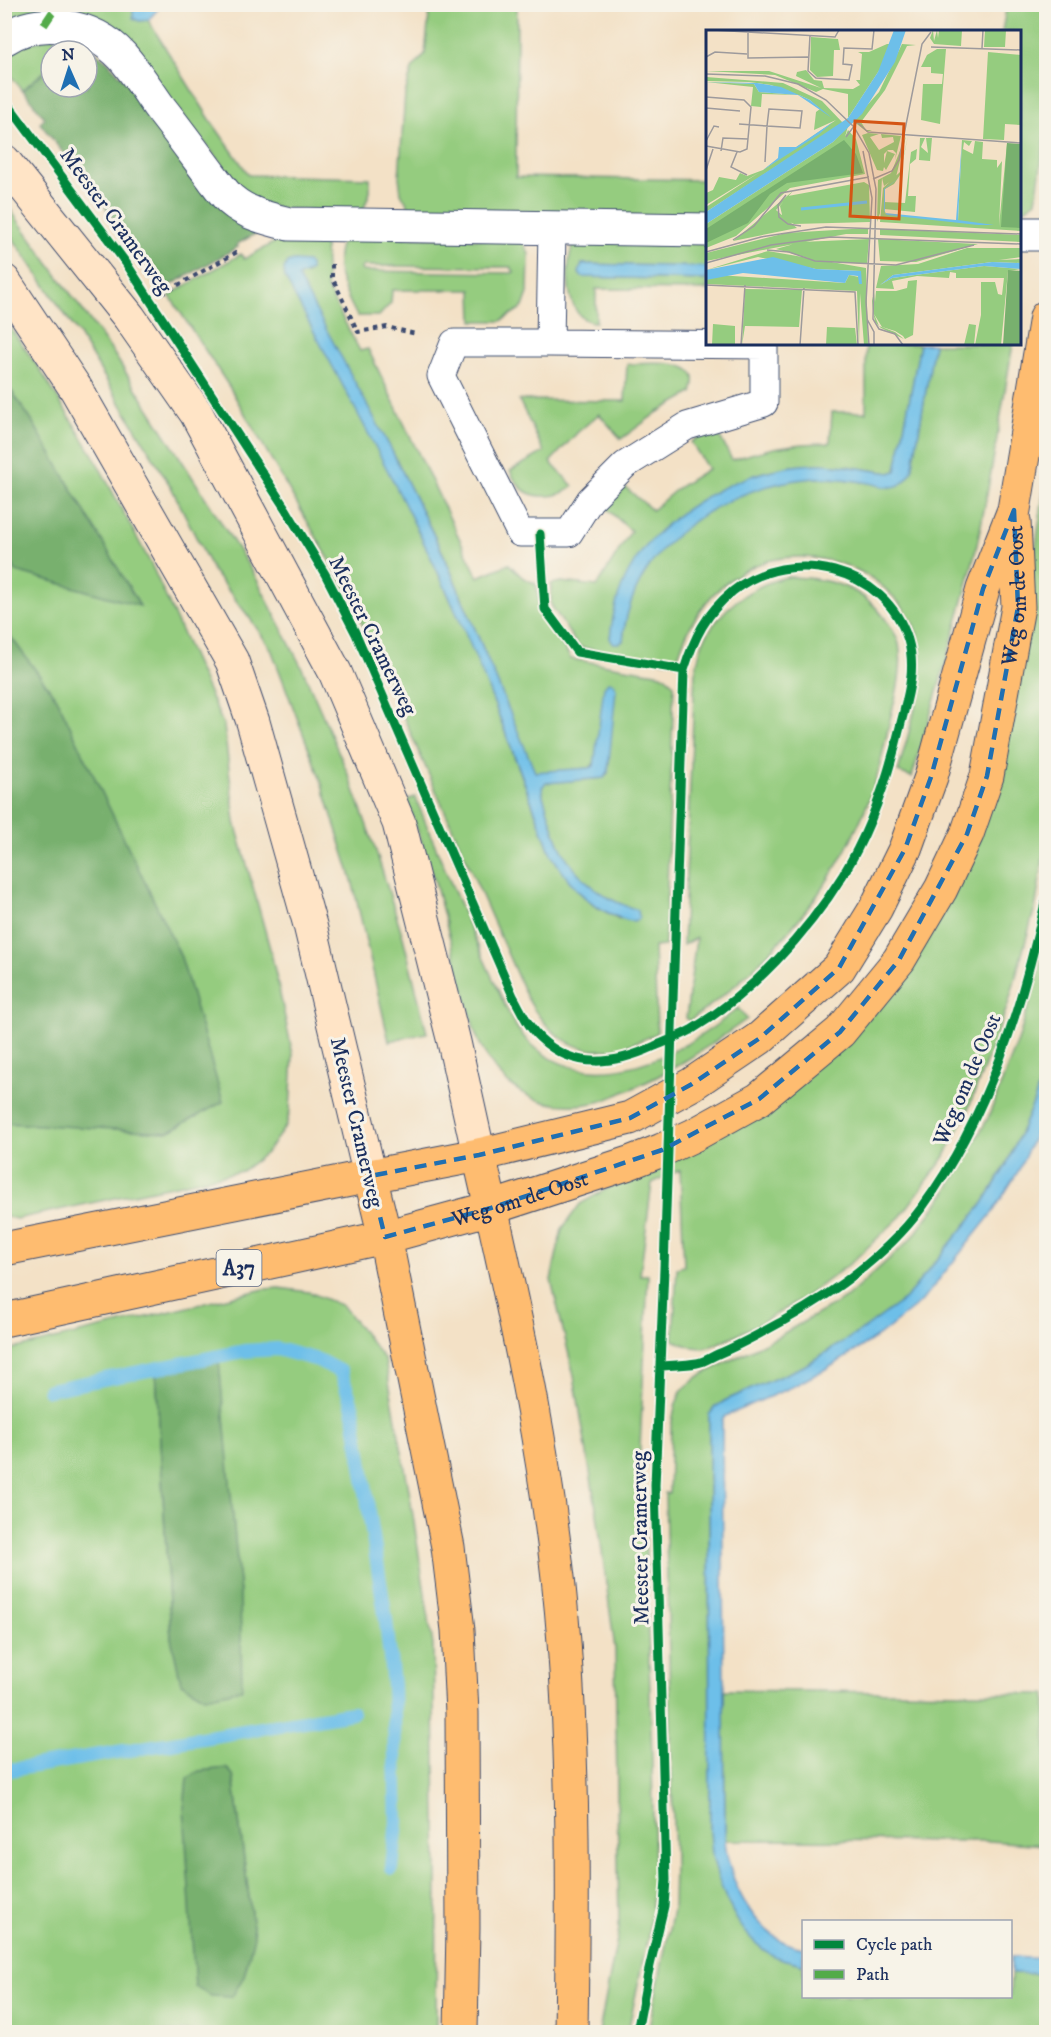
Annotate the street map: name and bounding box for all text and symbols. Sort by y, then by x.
inset map [706,30,1021,345]
north arrow [39,39,99,99]
text: N [61,45,75,65]
street label: Meester Cramerweg [54,142,178,300]
street label: Weg om de Oost [995,525,1033,669]
street label: Meester Cramerweg [322,551,423,720]
street label: Weg om de Oost [927,1009,1007,1151]
street label: Meester Cramerweg [324,1034,389,1211]
street label: Weg om de Oost [448,1165,591,1233]
road number: A37 [216,1250,262,1286]
street label: Meester Cramerweg [625,1450,656,1625]
legend [802,1920,1012,1998]
text: Cycle path [856,1934,933,1956]
text: Path [856,1964,890,1986]

